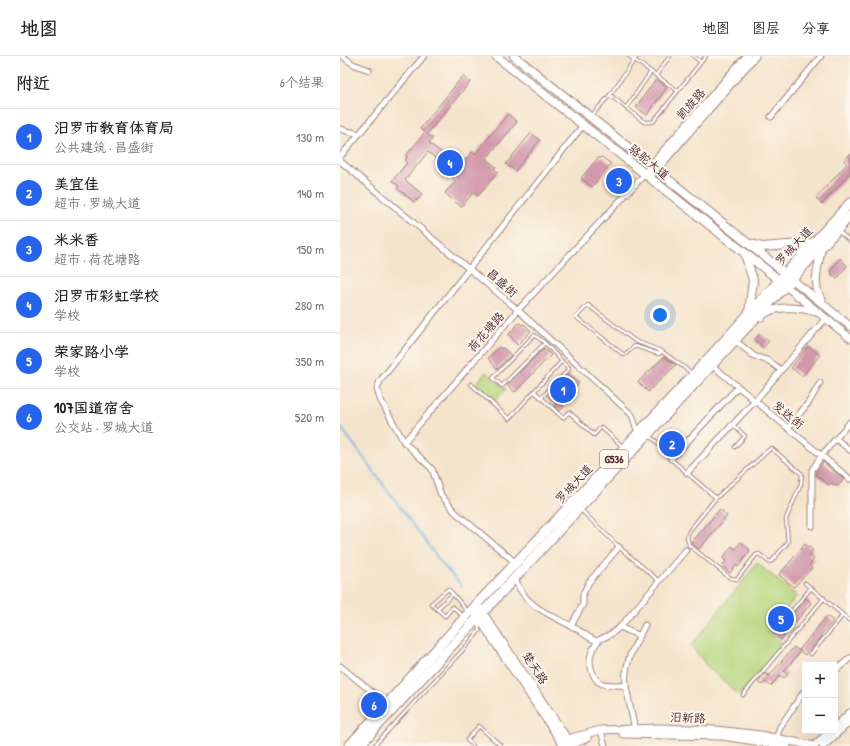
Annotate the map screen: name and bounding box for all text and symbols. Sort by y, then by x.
text: 地图 [20,15,58,41]
text: 地图 [702,18,730,37]
text: 图层 [752,18,780,37]
text: 分享 [802,18,830,37]
text: 附近 [16,71,50,94]
text: 6个结果 [280,73,324,91]
street label: 凯旋路 [672,85,709,123]
text: 汨罗市教育体育局 [54,117,174,138]
text: 1 [27,128,31,146]
text: 130 m [296,128,324,146]
text: 公共建筑 · 昌盛街 [54,138,154,156]
street label: 骆驼大道 [625,140,673,183]
pin: 4 [437,148,463,178]
pin: 3 [606,166,632,196]
text: 美宜佳 [54,173,99,194]
text: 2 [26,184,32,202]
text: 140 m [297,184,324,202]
text: 超市 · 罗城大道 [54,194,141,212]
street label: 罗城大道 [771,222,816,269]
text: 米米香 [54,229,99,250]
text: 3 [26,240,32,258]
text: 150 m [296,240,324,258]
text: 超市 · 荷花塘路 [54,250,141,268]
street label: 昌盛街 [483,264,521,301]
text: 汨罗市彩虹学校 [54,285,159,306]
text: 4 [27,296,31,314]
text: 280 m [295,296,324,314]
your location [650,305,670,325]
text: 学校 [54,306,80,324]
street label: 荷花塘路 [463,308,508,355]
text: 荣家路小学 [54,341,129,362]
text: 5 [26,352,32,370]
text: 350 m [295,352,324,370]
text: 学校 [54,362,80,380]
pin: 1 [550,375,576,405]
text: 107国道宿舍 [54,397,134,418]
street label: 发达街 [769,397,808,433]
text: 6 [26,408,32,426]
text: 520 m [295,408,324,426]
text: 公交站 · 罗城大道 [54,418,154,436]
pin: 2 [659,429,685,459]
road number: G536 [600,450,628,468]
street label: 罗城大道 [551,460,596,507]
pin: 5 [768,604,794,634]
street label: 楚天路 [518,648,552,687]
map controls [802,662,838,734]
button: + [802,662,838,698]
pin: 6 [361,690,387,720]
button: − [802,698,838,734]
street label: 汨新路 [670,708,706,727]

